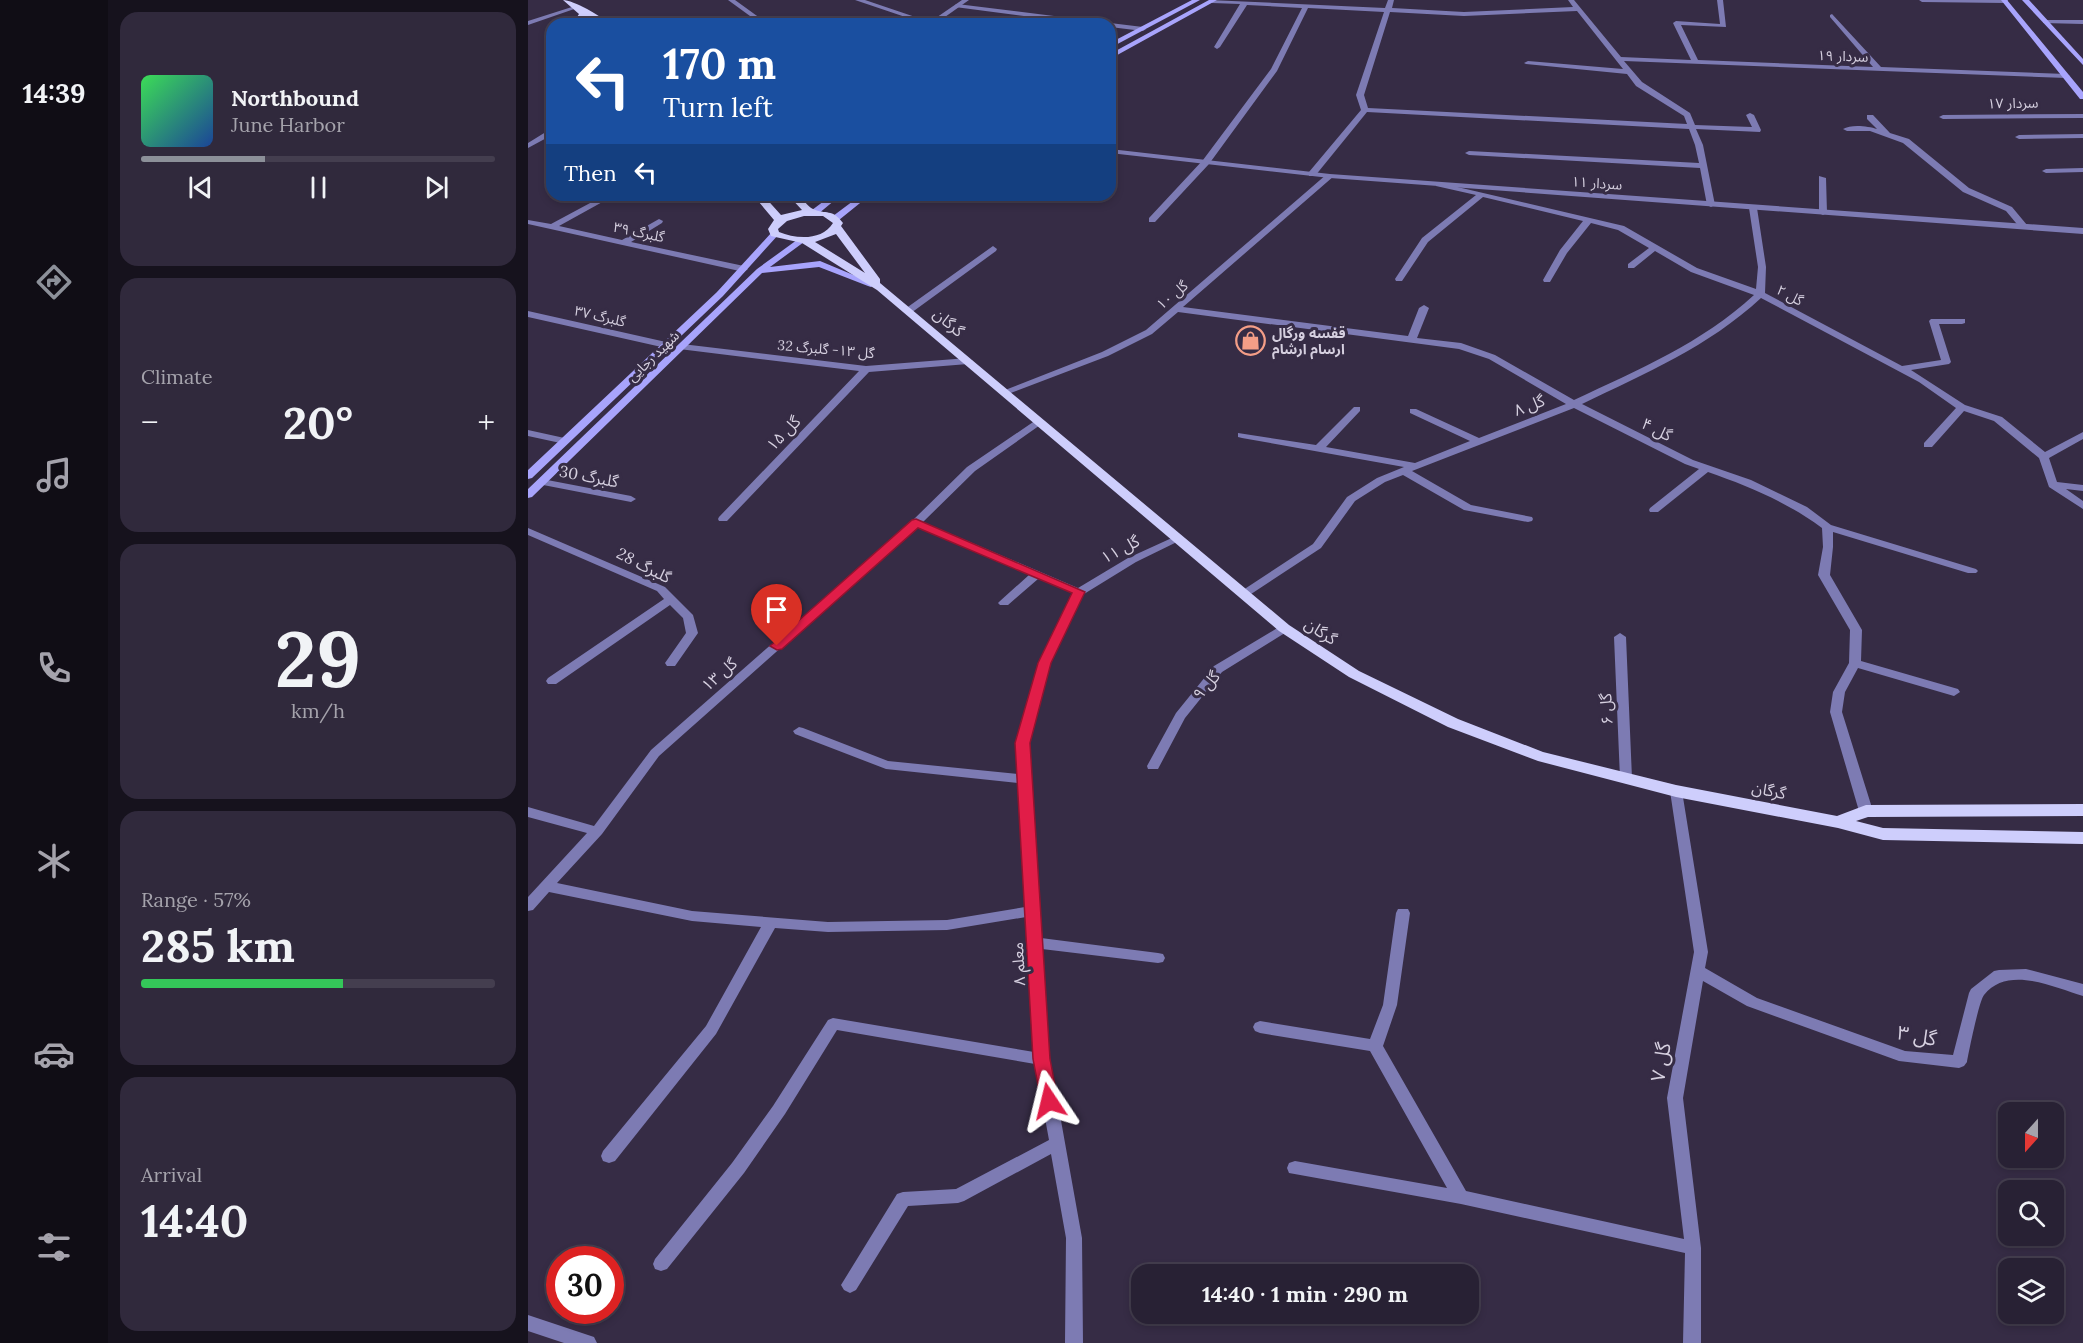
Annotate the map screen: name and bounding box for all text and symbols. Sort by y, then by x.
text: 170 m [663,37,776,91]
icon: left [564,42,642,120]
street label: سردار ۱۹ [1817,46,1869,66]
text: 14:39 [22,76,86,110]
text: Northbound [231,84,359,112]
text: Turn left [663,90,773,124]
street label: سردار ۱۷ [1987,94,2039,112]
text: June Harbor [231,112,345,137]
icon: left [629,156,662,189]
text: Then [564,159,617,187]
icon: previous [184,171,217,204]
icon: pause [302,171,335,204]
icon: next [420,171,453,204]
street label: سردار ۱۱ [1571,172,1623,194]
street label: گلبرگ ۳۹ [612,218,666,246]
icon: directions [33,261,75,303]
street label: گل ۱۰ [1153,276,1192,313]
street label: گل ۲ [1774,281,1807,310]
street label: گلبرگ ۳۷ [573,301,627,331]
street label: گرگان [929,303,969,341]
place label: قفسه ورگال ارسام ارشام [1272,324,1346,360]
shop icon: قفسه ورگال ارسام ارشام [1235,325,1267,357]
street label: شهید رجایی [623,327,683,385]
street label: گل ۱۳- گلبرگ 32 [777,336,875,362]
text: Climate [141,364,213,389]
street label: گل ۸ [1511,390,1548,420]
text: 20° [283,394,353,451]
text: − [141,401,159,443]
text: + [477,401,495,443]
street label: گل ۱۵ [762,411,805,455]
street label: گل ۴ [1638,413,1676,445]
icon: music [33,454,75,496]
street label: گلبرگ 30 [558,460,621,492]
street label: گل ۱۱ [1097,530,1143,567]
street label: گلبرگ 28 [613,543,675,587]
pin [751,584,802,646]
icon: arrive [760,593,793,626]
text: 29 [275,609,361,708]
street label: گرگان [1301,613,1341,649]
icon: phone [33,647,75,689]
street label: گل ۱۳ [697,653,741,695]
street label: گل ۹ [1188,666,1224,704]
street label: گل ۶ [1595,692,1617,725]
text: km/h [291,698,345,723]
street label: گرگان [1750,777,1788,803]
icon: climate [33,840,75,882]
text: Range · 57% [141,887,251,912]
text: 285 km [141,917,295,974]
street label: معلم ۸ [1007,941,1032,986]
street label: گل ۳ [1895,1019,1939,1051]
icon: car [33,1033,75,1075]
street label: گل ۷ [1644,1040,1676,1084]
position arrow [1017,1069,1081,1133]
north arrow [1998,1102,2064,1168]
map controls [1998,1102,2064,1324]
text: Arrival [141,1162,202,1187]
button: search [1998,1180,2064,1246]
text: 14:40 [141,1192,248,1249]
icon: filters [33,1226,75,1268]
speed limit sign: 30 [546,1246,624,1324]
button: layers [1998,1258,2064,1324]
text: 14:40 · 1 min · 290 m [1202,1280,1408,1308]

